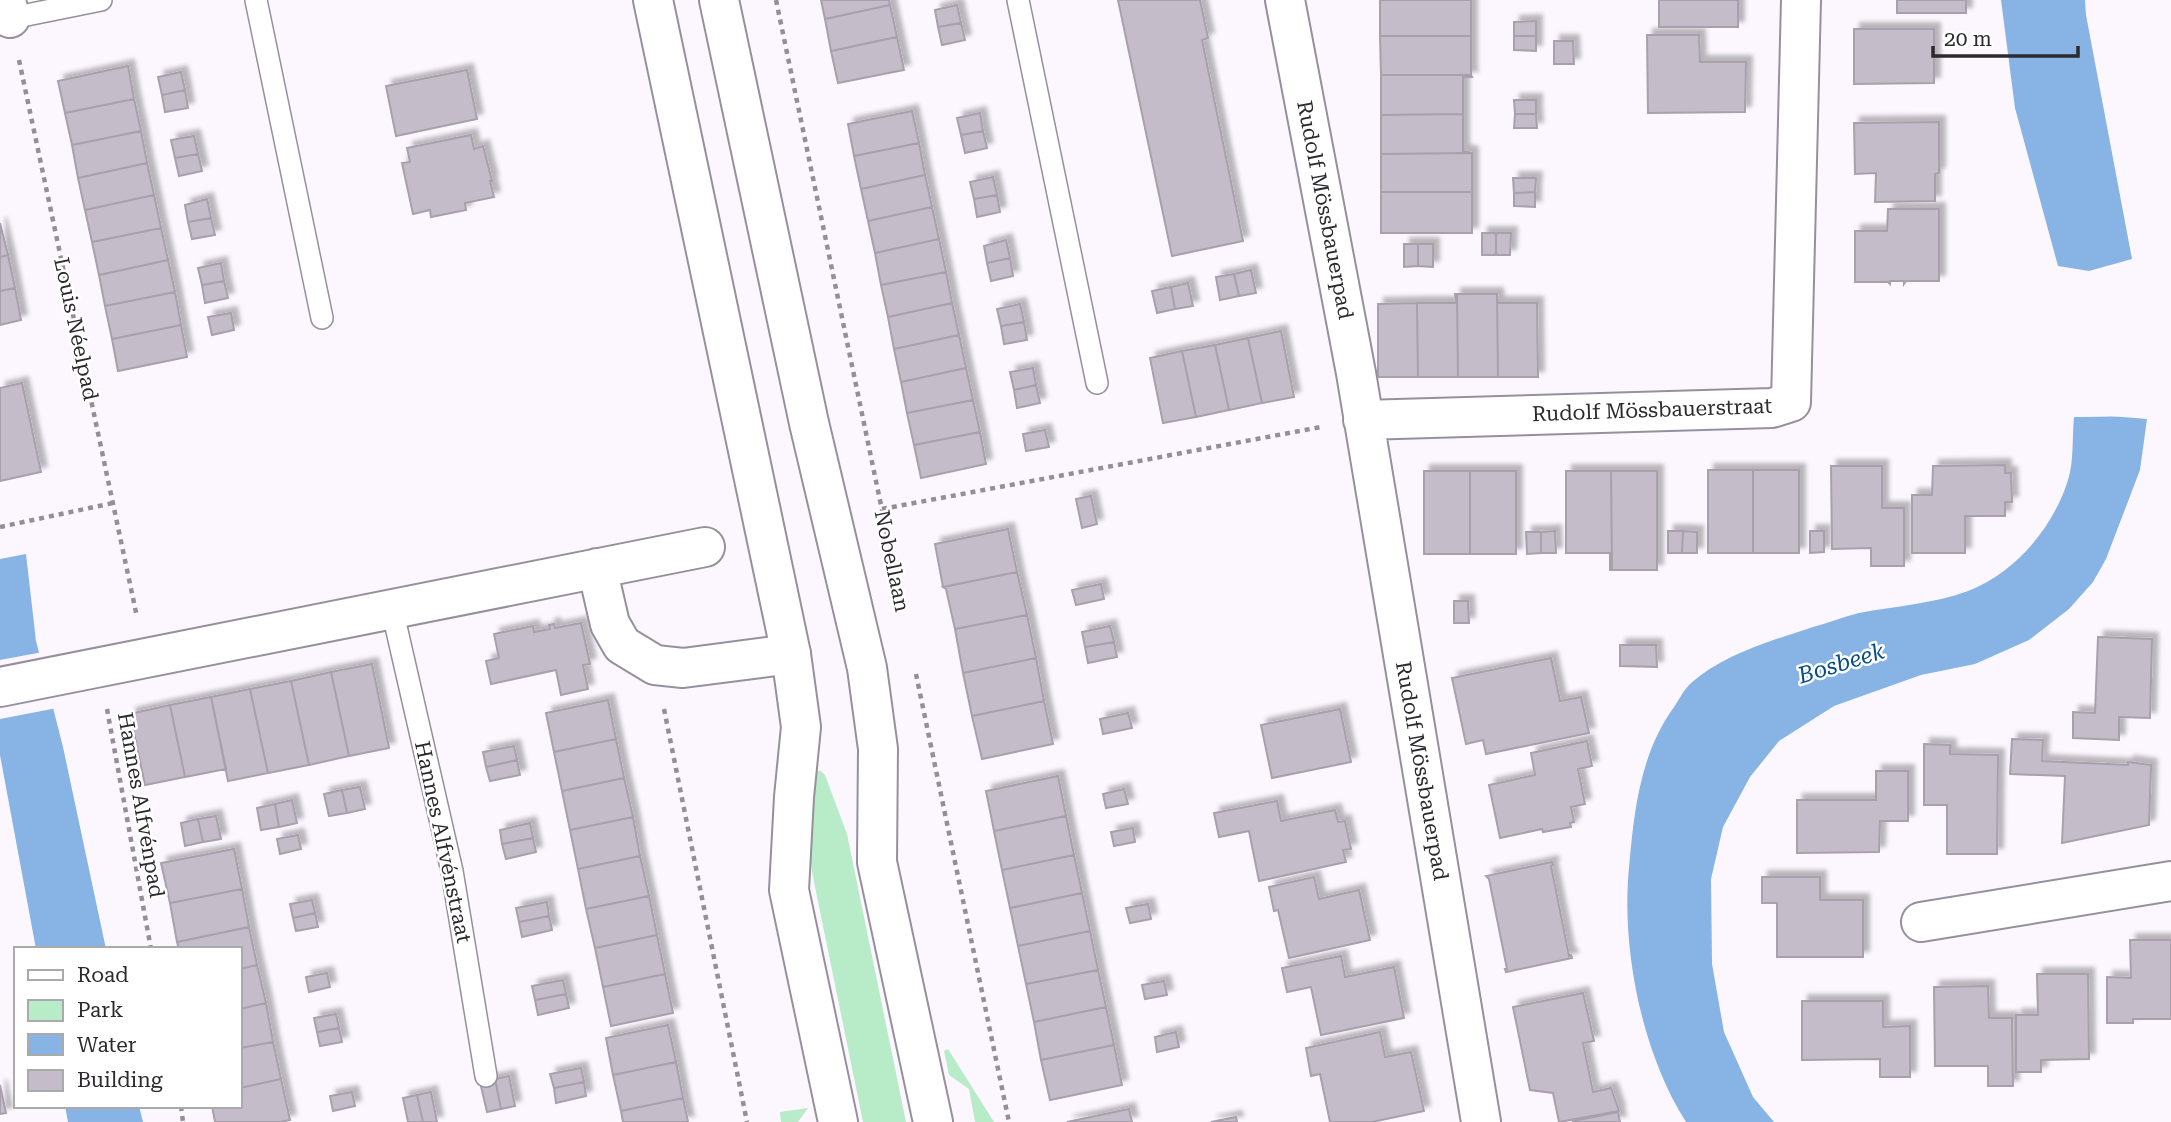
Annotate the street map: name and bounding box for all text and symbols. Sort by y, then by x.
scale bar [1933,14,2078,58]
text: 20 m [1944,27,1992,51]
street label: Rudolf Mössbauerpad [1292,99,1358,322]
street label: Louis Néelpad [49,255,103,403]
street label: Rudolf Mössbauerstraat [1531,394,1773,426]
street label: Nobellaan [870,508,915,615]
water label: Bosbeek [1794,637,1888,690]
street label: Rudolf Mössbauerpad [1391,660,1453,883]
street label: Hannes Alfvénpad [113,710,169,900]
street label: Hannes Alfvénstraat [410,739,476,945]
legend [14,947,242,1108]
text: Road [77,963,129,987]
text: Park [77,998,123,1022]
text: Water [77,1033,137,1057]
text: Building [77,1068,163,1092]

